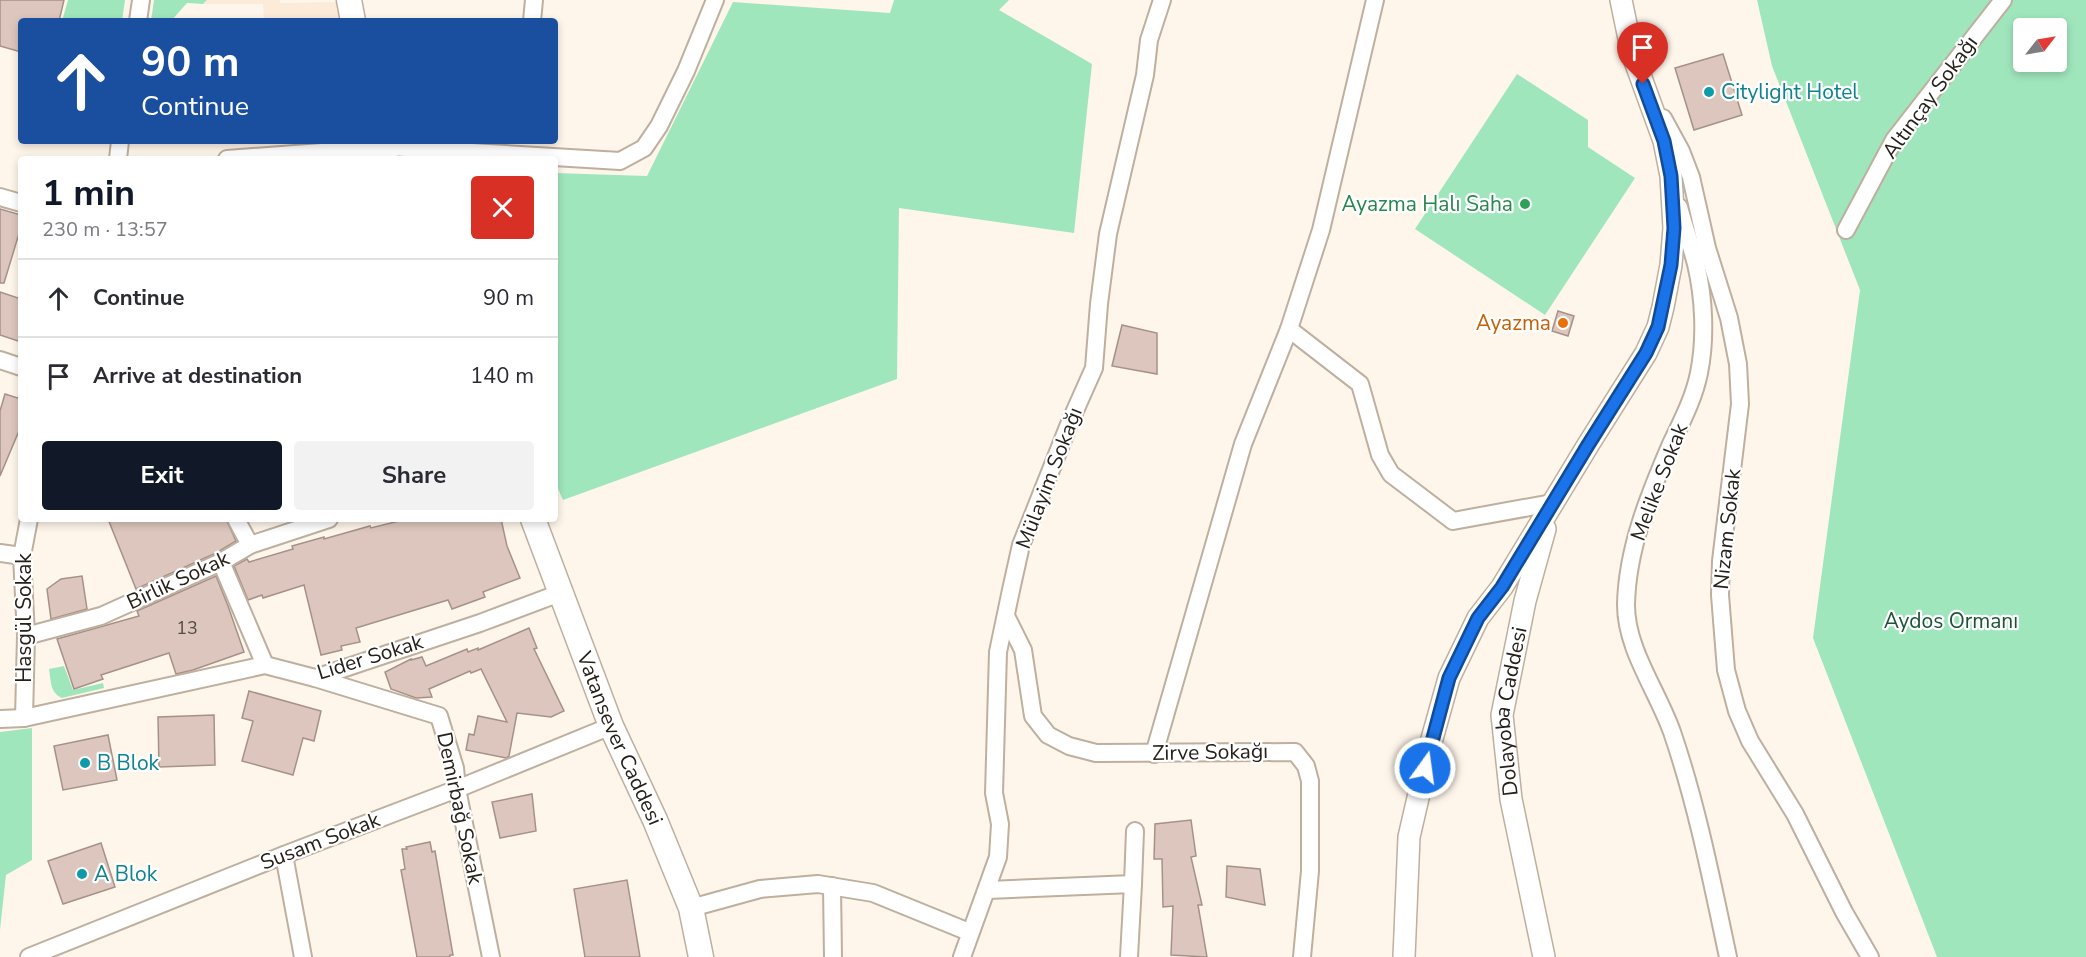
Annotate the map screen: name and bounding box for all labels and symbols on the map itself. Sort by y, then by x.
north arrow [2013,18,2067,72]
pin [1617,22,1668,84]
street label: Altınçay Sokağı [1876,30,1984,164]
place label: Citylight Hotel [1721,78,1859,106]
marker: Citylight Hotel [1702,85,1716,99]
place label: Ayazma Halı Saha [1342,190,1513,218]
marker: Ayazma Halı Saha [1518,197,1532,211]
place label: Ayazma [1476,309,1551,337]
marker: Ayazma [1556,316,1570,330]
street label: Mülayim Sokağı [1009,403,1089,553]
street label: Melike Sokak [1624,419,1694,545]
street label: Nizam Sokak [1707,467,1747,591]
street label: Birlik Sokak [122,544,234,616]
street label: Hasgül Sokak [10,553,38,683]
park label: Aydos Ormanı [1884,607,2018,635]
house number: 13 [176,616,198,640]
street label: Dolayoba Caddesi [1488,624,1533,798]
street label: Lider Sokak [314,628,427,686]
street label: Vatansever Caddesi [570,647,670,829]
street label: Demirbağ Sokak [430,729,490,887]
position arrow [1393,736,1457,800]
street label: Zirve Sokağı [1152,737,1268,767]
place label: B Blok [97,749,160,777]
marker: B Blok [78,756,92,770]
street label: Susam Sokak [256,805,384,877]
place label: A Blok [94,860,158,888]
marker: A Blok [75,867,89,881]

